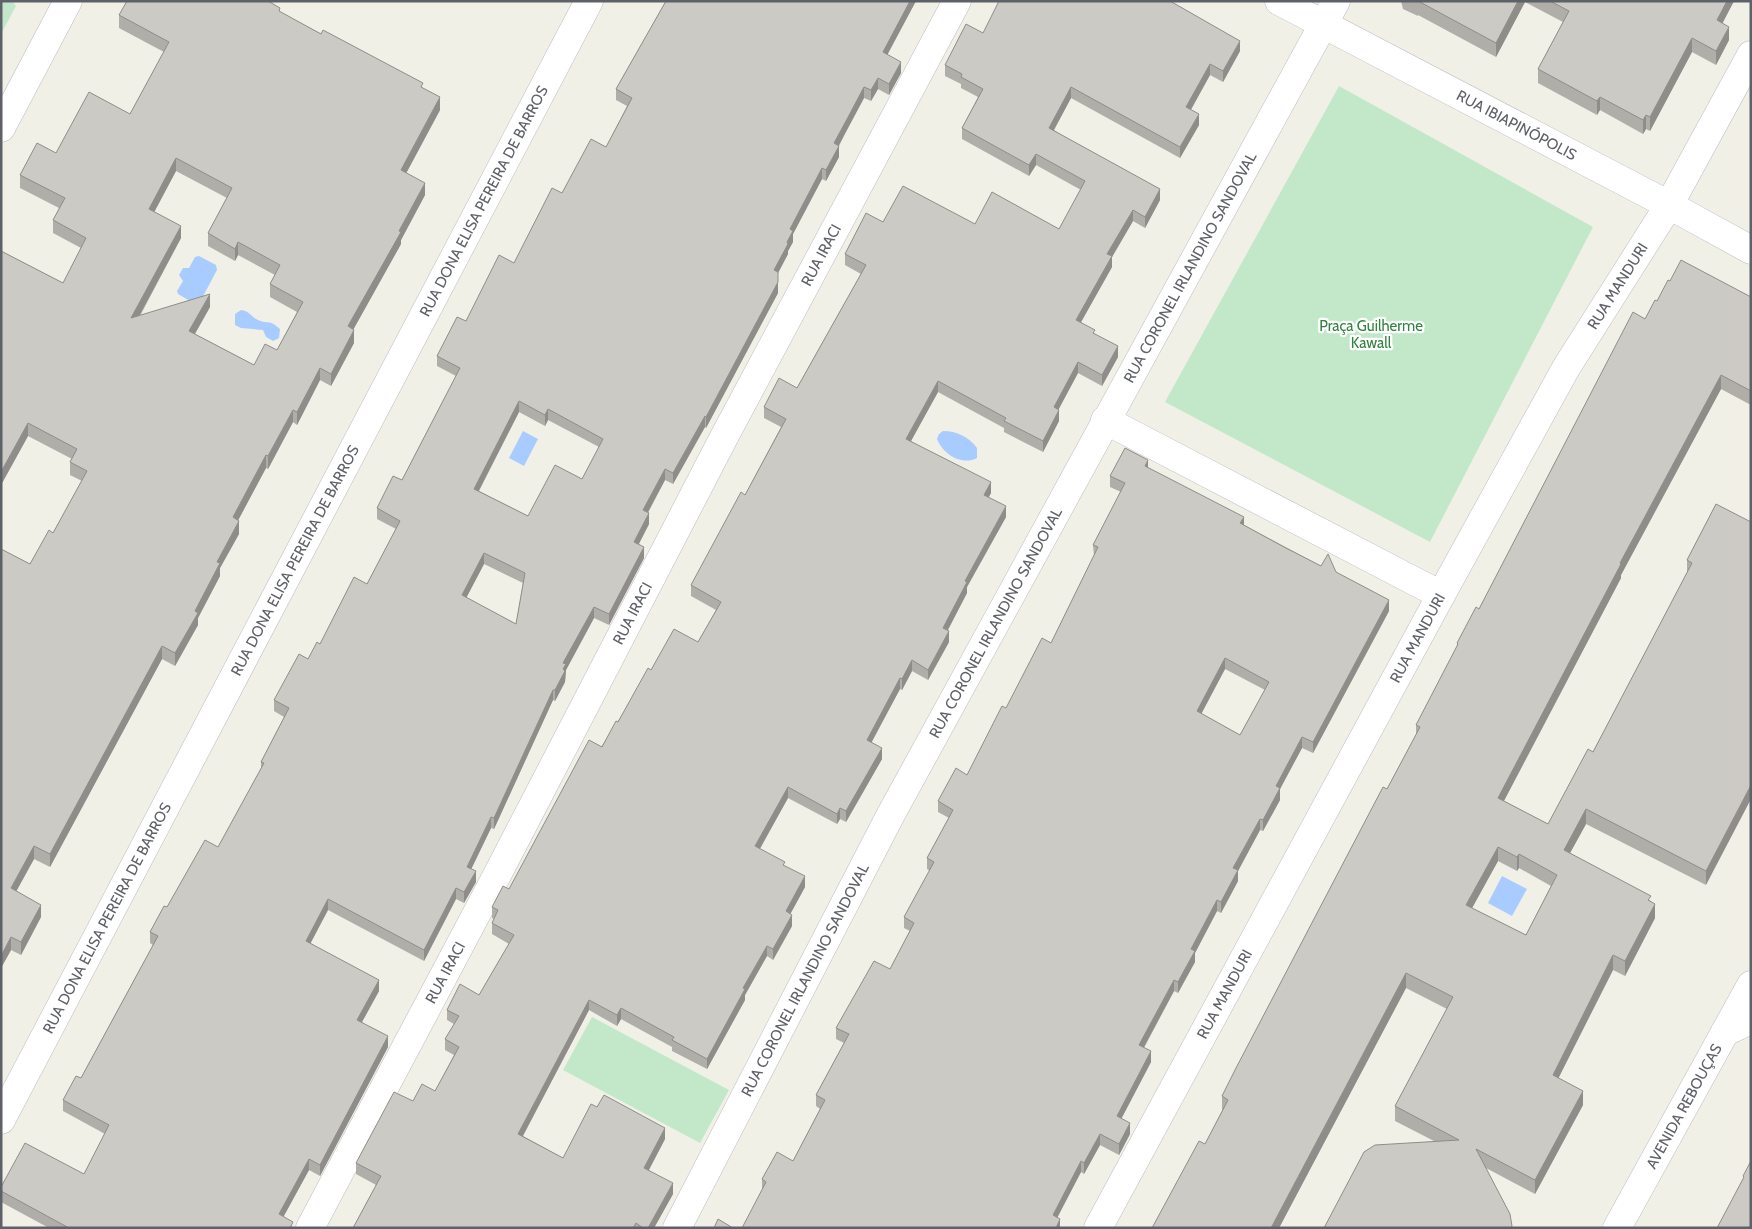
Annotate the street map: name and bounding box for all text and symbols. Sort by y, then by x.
street label: RUA DONA ELISA PEREIRA DE BARROS [416,83,552,320]
street label: RUA IBIAPINÓPOLIS [1453,86,1580,164]
street label: RUA CORONEL IRLANDINO SANDOVAL [1120,149,1261,386]
street label: RUA IRACI [797,221,845,289]
street label: RUA MANDURI [1584,239,1652,333]
park label: Praça Guilherme Kawall [1319,317,1423,352]
street label: RUA DONA ELISA PEREIRA DE BARROS [227,442,363,679]
street label: RUA CORONEL IRLANDINO SANDOVAL [925,504,1066,741]
street label: RUA IRACI [609,579,656,648]
street label: RUA MANDURI [1386,590,1449,686]
street label: RUA DONA ELISA PEREIRA DE BARROS [39,800,175,1037]
street label: RUA CORONEL IRLANDINO SANDOVAL [737,860,873,1100]
street label: RUA IRACI [422,939,469,1007]
street label: RUA MANDURI [1193,946,1256,1042]
street label: AVENIDA REBOUÇAS [1642,1041,1726,1172]

